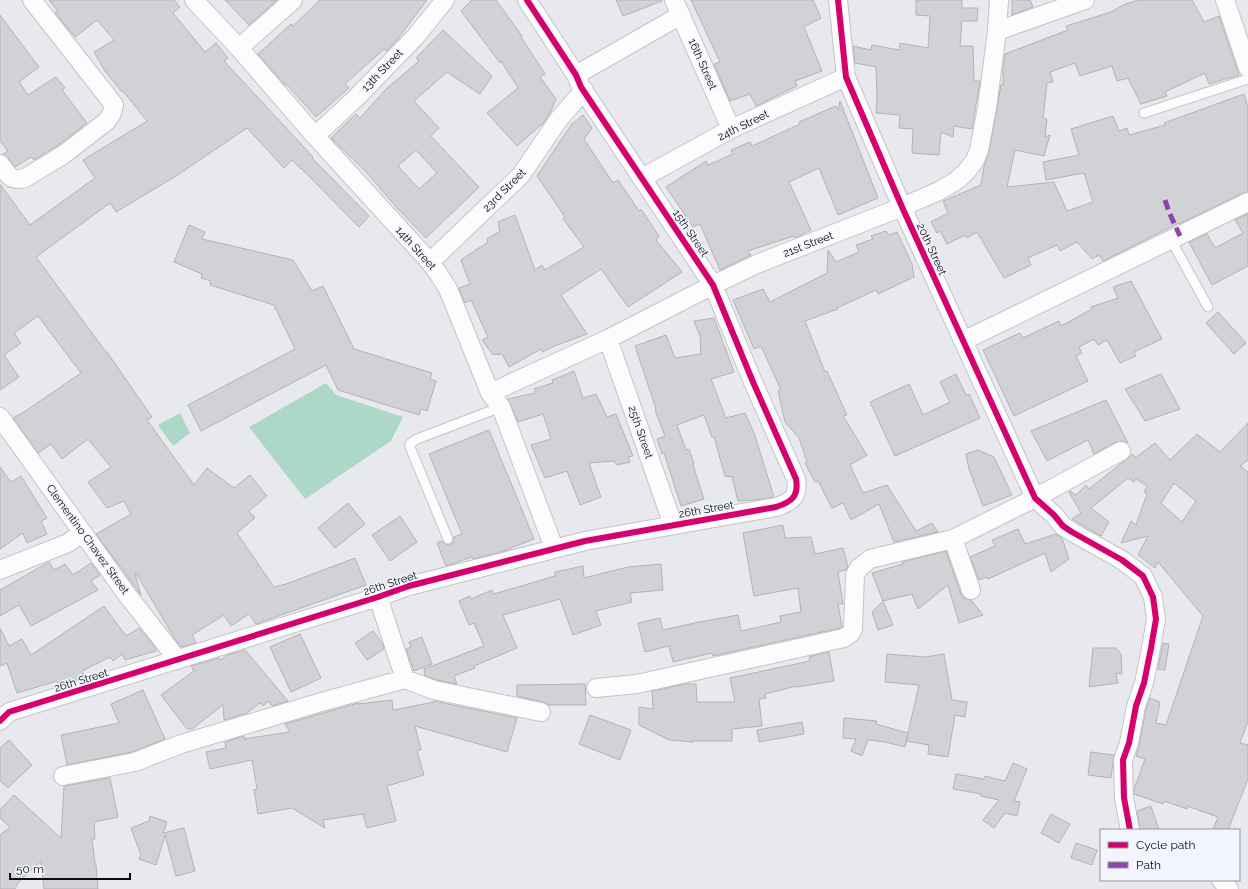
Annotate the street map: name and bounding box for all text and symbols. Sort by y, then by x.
street label: 16th Street [685,37,720,92]
street label: 13th Street [359,46,406,94]
street label: 24th Street [716,107,771,143]
street label: 23rd Street [480,166,529,215]
street label: 15th Street [670,207,711,260]
street label: 20th Street [914,221,949,278]
street label: 14th Street [393,224,439,273]
street label: 21st Street [781,229,835,260]
street label: 25th Street [625,404,656,461]
street label: Clementino Chavez Street [43,482,132,597]
street label: 26th Street [677,498,735,521]
street label: 26th Street [362,569,419,598]
street label: 26th Street [53,666,110,695]
legend [1100,829,1240,881]
text: Cycle path [1136,838,1195,852]
scale bar [10,855,130,881]
text: Path [1136,858,1161,872]
text: 50 m [16,862,44,876]

